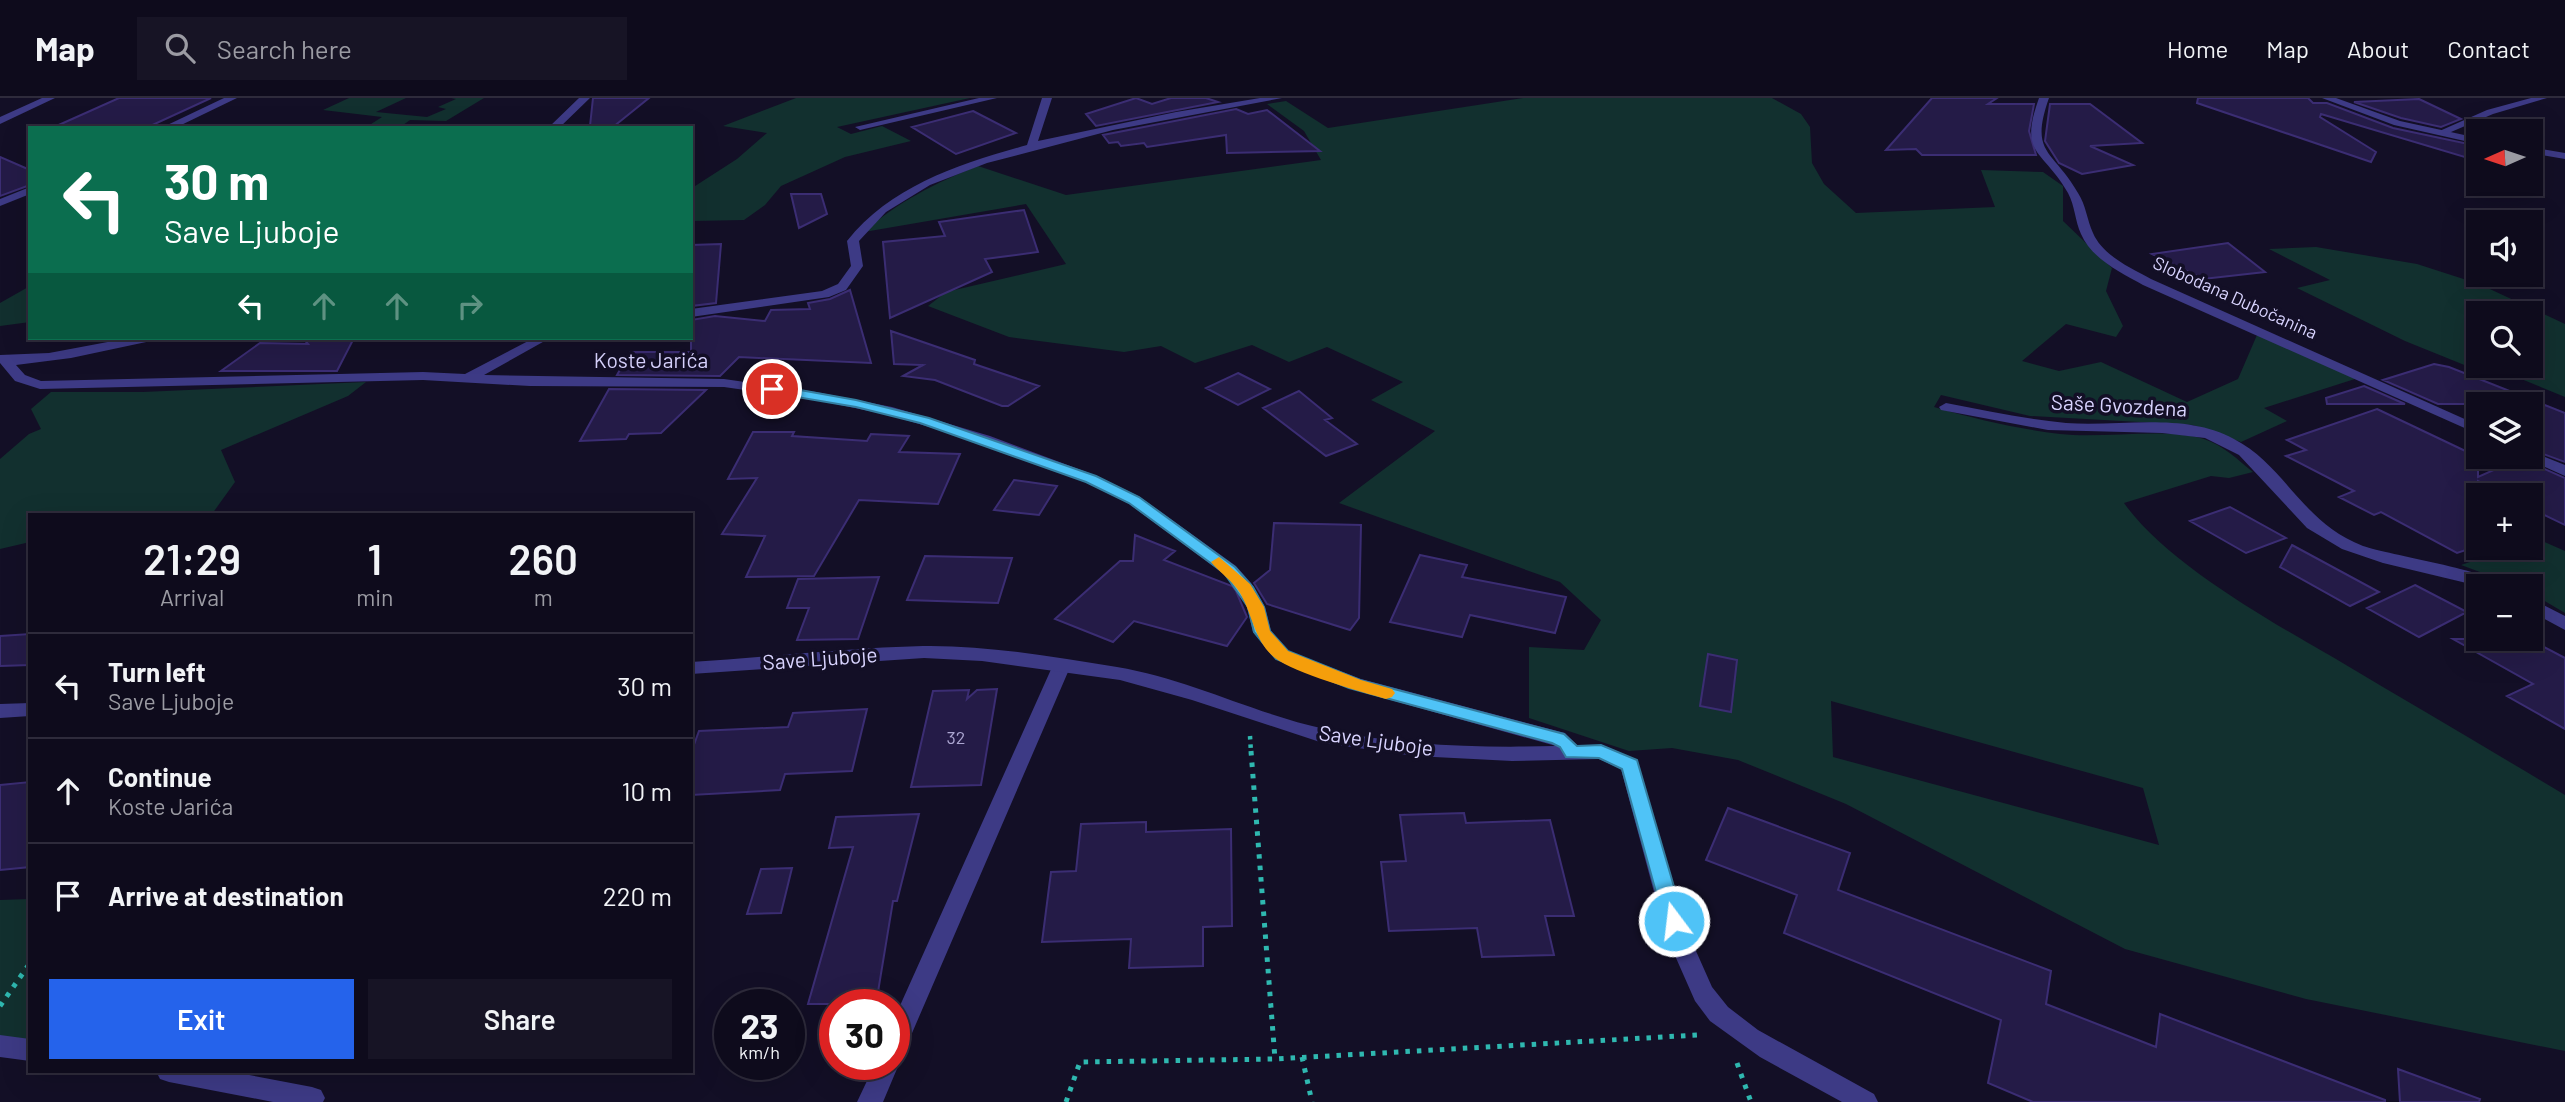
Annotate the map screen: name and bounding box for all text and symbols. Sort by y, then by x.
search box [137,17,627,80]
text: Map [35,28,95,68]
icon: search [161,29,199,67]
text: Search here [217,33,352,64]
text: Home [2167,34,2228,63]
text: Map [2266,34,2309,63]
text: About [2347,34,2409,63]
text: Contact [2447,34,2530,63]
north arrow [2466,119,2543,196]
map controls [2466,119,2543,651]
text: 30 m [164,151,269,210]
icon: left [49,154,140,245]
button: sound [2466,210,2543,287]
text: Save Ljuboje [164,211,340,249]
street label: Slobodana Dubočanina [2150,251,2321,343]
icon: left [232,287,270,325]
icon: ahead [305,287,343,325]
icon: ahead [378,287,416,325]
icon: right [451,287,489,325]
button: search [2466,301,2543,378]
street label: Koste Jarića [594,347,708,372]
pin [742,359,802,419]
icon: arrive [753,370,791,408]
street label: Saše Gvozdena [2050,388,2188,421]
button: layers [2466,392,2543,469]
button: + [2466,483,2543,560]
text: 21:29 [143,533,241,583]
text: 1 [367,533,382,583]
text: 260 [509,533,578,583]
button: − [2466,574,2543,651]
text: Arrival [160,583,224,611]
text: min [356,583,393,611]
text: m [534,583,553,611]
street label: Save Ljuboje [762,641,878,674]
text: Turn left [108,656,206,687]
icon: left [49,667,87,705]
text: 30 m [617,670,672,701]
text: Save Ljuboje [108,687,234,715]
street label: Save Ljuboje [1317,719,1435,760]
house number: 32 [947,726,965,748]
text: Continue [108,761,212,792]
icon: ahead [49,772,87,810]
text: 10 m [622,775,672,806]
text: Koste Jarića [108,792,233,820]
icon: arrive [49,877,87,915]
text: Arrive at destination [108,880,344,911]
text: 220 m [603,880,672,911]
position arrow [1637,884,1711,958]
button: Exit [49,979,354,1059]
button: Share [368,979,672,1059]
speed limit sign: 30 [819,989,910,1080]
text: 23 [740,1004,779,1046]
text: km/h [739,1041,780,1063]

